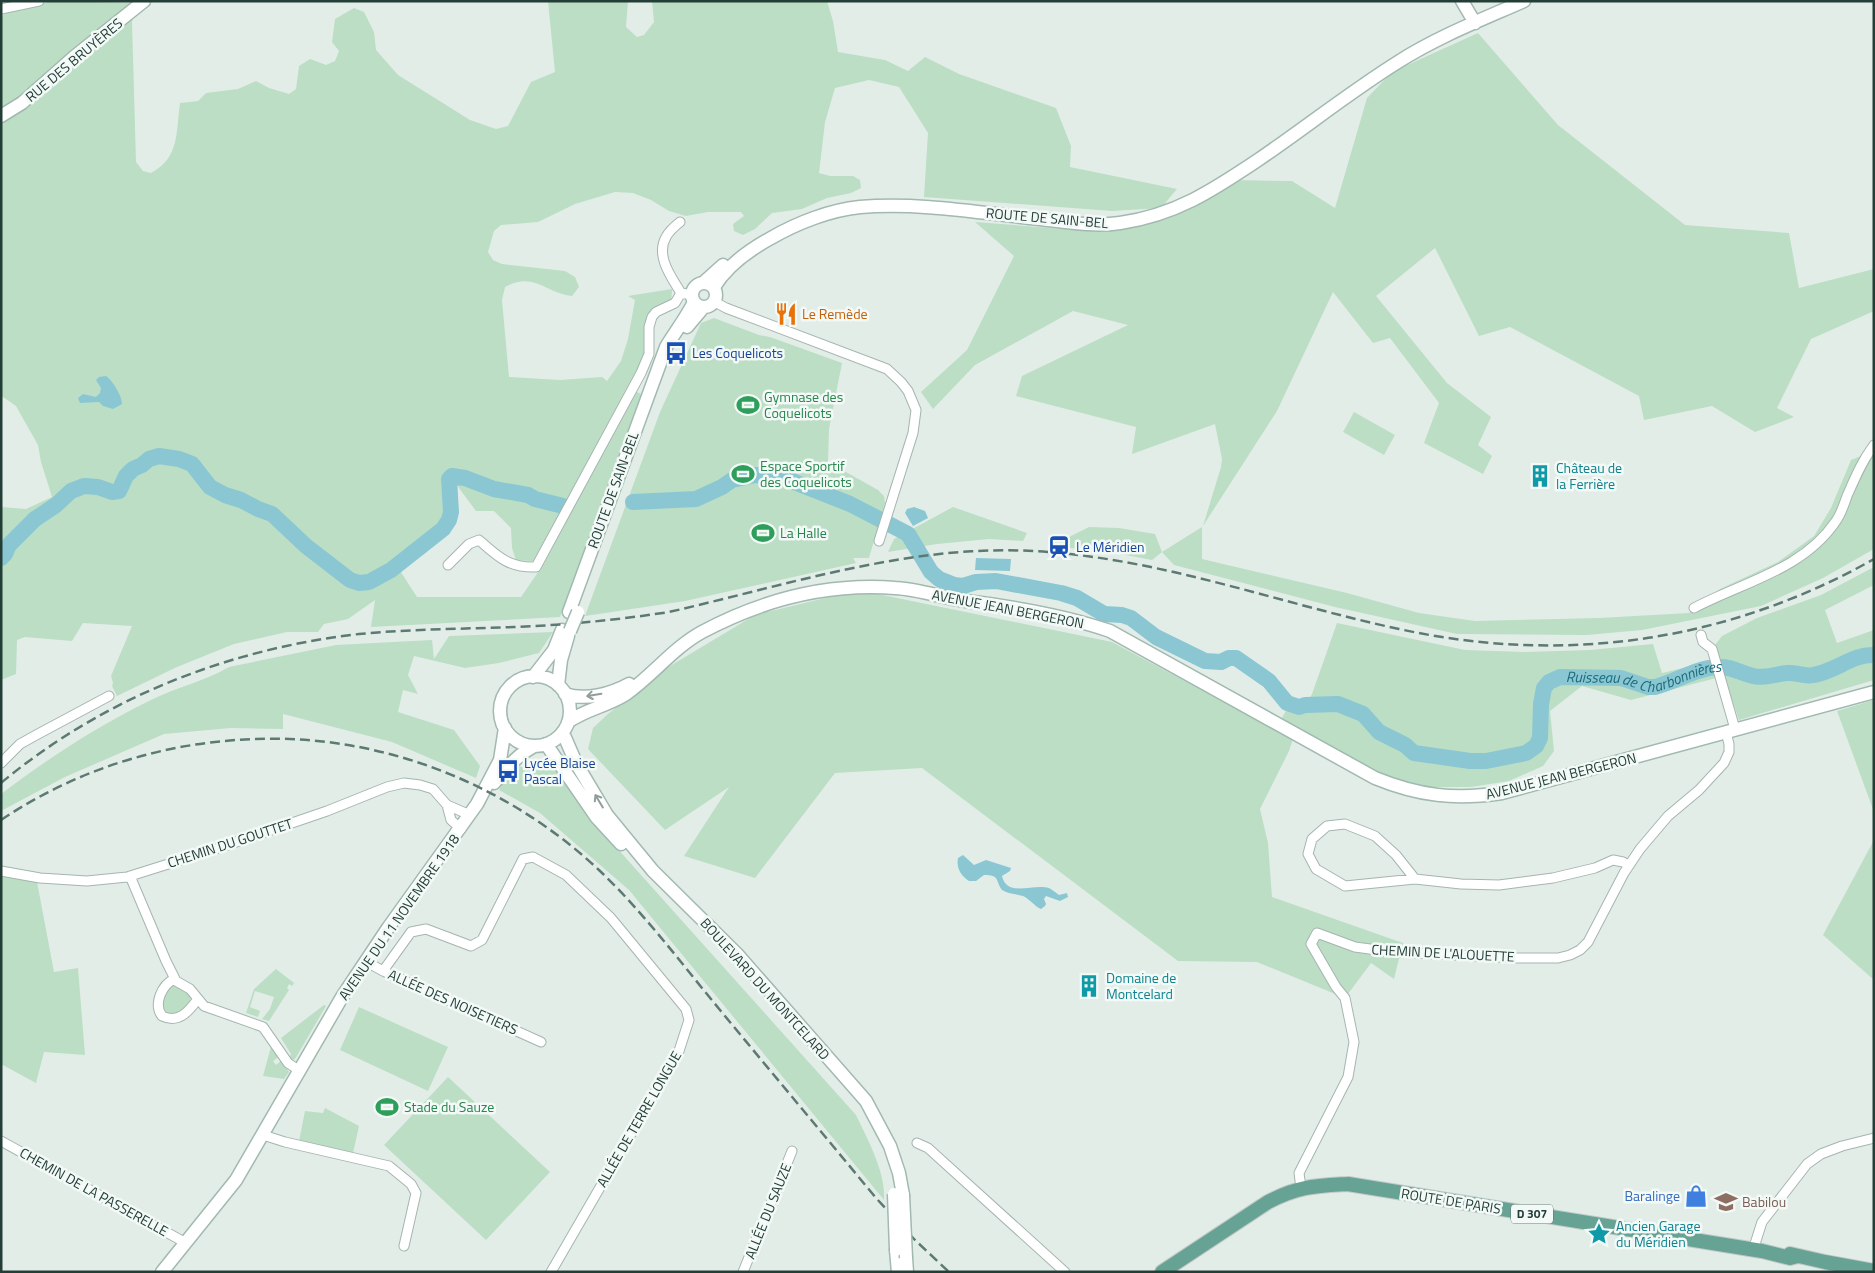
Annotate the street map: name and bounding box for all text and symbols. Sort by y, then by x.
street label: RUE DES BRUYÈRES [20,13,127,107]
street label: ROUTE DE SAIN-BEL [985,202,1109,233]
restaurant icon: Le Remède [773,301,799,327]
place label: Le Remède [802,303,868,324]
bus stop icon: Les Coquelicots [663,340,689,366]
place label: Les Coquelicots [692,342,783,363]
place label: Gymnase des Coquelicots [764,386,843,423]
sports icon: Gymnase des Coquelicots [735,392,761,418]
street label: ROUTE DE SAIN-BEL [582,428,644,551]
place label: Espace Sportif des Coquelicots [760,455,852,492]
place label: Château de la Ferrière [1556,457,1622,494]
sports icon: Espace Sportif des Coquelicots [730,461,756,487]
building icon: Château de la Ferrière [1527,463,1553,489]
sports icon: La Halle [750,520,776,546]
place label: La Halle [780,522,827,543]
station icon: Le Méridien [1046,534,1072,560]
place label: Le Méridien [1076,536,1145,557]
street label: AVENUE JEAN BERGERON [930,583,1086,634]
water label: Ruisseau de Charbonnières [1566,655,1723,698]
one-way arrow [586,690,602,700]
street label: AVENUE JEAN BERGERON [1483,747,1638,804]
place label: Lycée Blaise Pascal [524,752,595,789]
bus stop icon: Lycée Blaise Pascal [495,758,521,784]
one-way arrow [593,794,603,808]
street label: CHEMIN DU GOUTTET [165,812,296,873]
street label: AVENUE DU 11 NOVEMBRE 1918 [333,829,464,1004]
street label: BOULEVARD DU MONTCELARD [696,913,835,1064]
street label: CHEMIN DE L'ALOUETTE [1371,938,1515,967]
street label: ALLÉE DES NOISETIERS [385,963,521,1040]
place label: Domaine de Montcelard [1106,967,1176,1004]
building icon: Domaine de Montcelard [1076,973,1102,999]
street label: ALLÉE DE TERRE LONGUE [591,1047,686,1191]
sports icon: Stade du Sauze [374,1094,400,1120]
place label: Stade du Sauze [404,1096,494,1117]
street label: CHEMIN DE LA PASSERELLE [16,1142,173,1241]
street label: ALLÉE DU SAUZE [739,1160,796,1262]
street label: ROUTE DE PARIS [1400,1182,1502,1219]
shop icon: Baralinge [1683,1183,1709,1209]
place label: Baralinge [1624,1185,1680,1206]
school or university icon: Babilou [1713,1189,1739,1215]
place label: Babilou [1742,1191,1786,1212]
road number: D 307 [1511,1204,1553,1224]
place label: Ancien Garage du Méridien [1616,1215,1700,1252]
place icon: Ancien Garage du Méridien [1586,1221,1612,1247]

